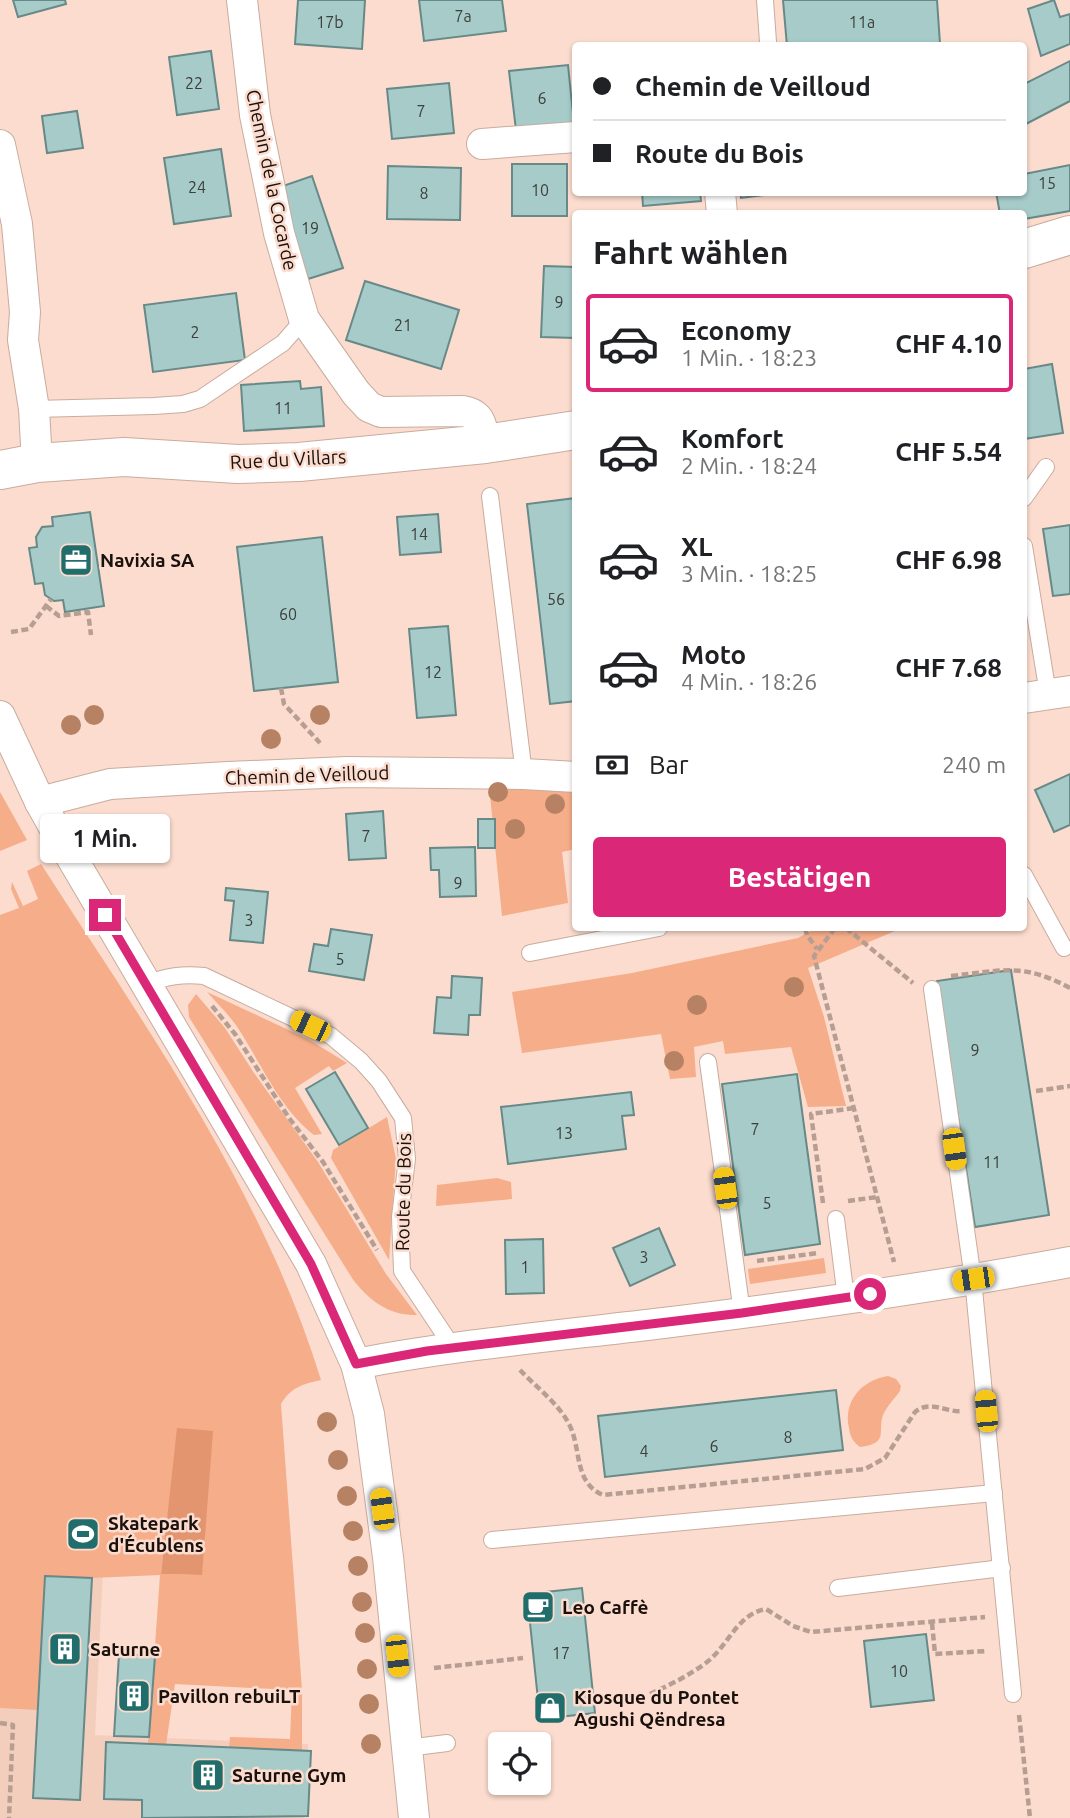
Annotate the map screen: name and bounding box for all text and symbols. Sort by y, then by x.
house number: 7a [454,7,472,25]
house number: 17b [316,13,344,31]
house number: 11a [849,13,875,31]
text: Chemin de Veilloud [635,72,871,101]
house number: 22 [185,74,203,92]
street label: Chemin de la Cocarde [242,88,302,272]
house number: 6 [537,89,547,107]
house number: 7 [416,102,426,120]
text: Route du Bois [635,139,804,168]
house number: 15 [1038,174,1056,192]
house number: 24 [188,178,206,196]
house number: 10 [531,181,549,199]
house number: 8 [419,184,429,202]
house number: 19 [301,219,319,237]
text: Fahrt wählen [593,234,788,270]
house number: 9 [554,293,564,311]
icon: car [597,312,660,375]
house number: 21 [394,316,412,334]
text: Economy [681,316,791,345]
house number: 2 [190,323,200,341]
text: CHF 4.10 [895,329,1002,358]
text: 1 Min. · 18:23 [681,345,817,370]
house number: 11 [274,399,292,417]
icon: car [597,420,660,483]
text: Komfort [681,424,784,453]
text: CHF 5.54 [895,437,1002,466]
street label: Rue du Villars [229,445,347,473]
text: 2 Min. · 18:24 [681,453,817,478]
house number: 14 [410,525,428,543]
icon: car [597,528,660,591]
text: XL [681,532,712,561]
office icon: Navixia SA [57,541,95,579]
text: CHF 6.98 [895,545,1002,574]
place label: Navixia SA [100,549,195,571]
text: 3 Min. · 18:25 [681,561,817,586]
house number: 56 [547,590,565,608]
house number: 60 [279,605,297,623]
icon: car [597,636,660,699]
text: Moto [681,640,746,669]
text: CHF 7.68 [895,653,1002,682]
house number: 12 [424,663,442,681]
text: 4 Min. · 18:26 [681,669,817,694]
icon: cash [593,746,631,784]
text: Bar [649,750,689,779]
text: 240 m [942,752,1006,777]
street label: Chemin de Veilloud [224,761,390,789]
callout: 1 Min. [40,814,170,862]
text: 1 Min. [73,826,137,851]
house number: 7 [361,827,371,845]
button: Bestätigen [593,837,1006,917]
house number: 9 [453,874,463,892]
route end [89,899,121,931]
house number: 3 [244,911,254,929]
house number: 5 [335,950,345,968]
car [287,1008,334,1044]
house number: 9 [970,1041,980,1059]
house number: 7 [750,1120,760,1138]
house number: 13 [555,1124,573,1142]
car [941,1127,968,1171]
street label: Route du Bois [391,1133,415,1251]
house number: 11 [983,1153,1001,1171]
car [712,1166,739,1210]
house number: 5 [762,1194,772,1212]
house number: 3 [639,1248,649,1266]
house number: 1 [520,1258,530,1276]
car [951,1266,996,1292]
route start [854,1278,886,1310]
car [974,1389,999,1433]
house number: 8 [783,1428,793,1446]
house number: 6 [709,1437,719,1455]
house number: 4 [639,1442,649,1460]
car [369,1487,396,1531]
place label: Skatepark d'Écublens [108,1512,204,1556]
sports icon: Skatepark d'Écublens [64,1515,102,1553]
cafe icon: Leo Caffè [519,1588,557,1626]
place label: Leo Caffè [562,1596,648,1618]
building icon: Saturne [46,1630,84,1668]
car [385,1634,410,1678]
place label: Saturne [90,1638,161,1660]
house number: 17 [552,1644,570,1662]
house number: 10 [890,1662,908,1680]
building icon: Pavillon rebuiLT [115,1677,153,1715]
place label: Pavillon rebuiLT [158,1685,301,1707]
place label: Kiosque du Pontet Agushi Qëndresa [574,1686,739,1730]
shop icon: Kiosque du Pontet Agushi Qëndresa [531,1689,569,1727]
map controls [488,1732,551,1795]
button: locate [488,1732,551,1795]
building icon: Saturne Gym [189,1756,227,1794]
place label: Saturne Gym [232,1764,346,1786]

